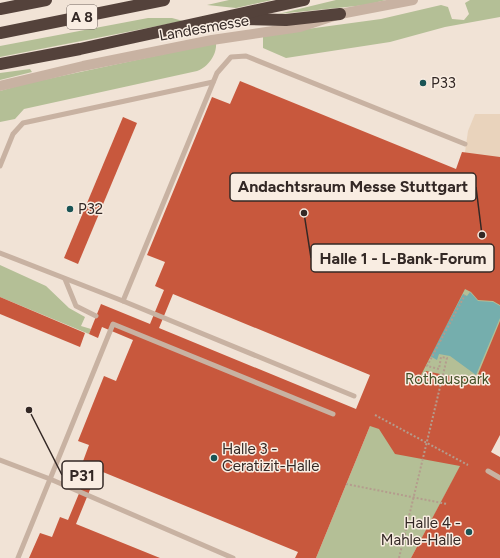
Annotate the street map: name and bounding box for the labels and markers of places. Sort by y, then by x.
place label: P33 [431,74,456,92]
marker: P33 [418,78,428,88]
callout: Andachtsraum Messe Stuttgart [230,173,476,201]
place label: P32 [78,200,103,218]
marker: P32 [65,204,75,214]
callout: Halle 1 - L-Bank-Forum [311,244,494,272]
place label: Halle 3 - Ceratizit-Halle [222,440,319,475]
marker: Halle 3 - Ceratizit-Halle [209,453,219,463]
callout: P31 [62,461,103,489]
place label: Halle 4 - Mahle-Halle [381,514,461,549]
marker: Halle 4 - Mahle-Halle [464,527,474,537]

